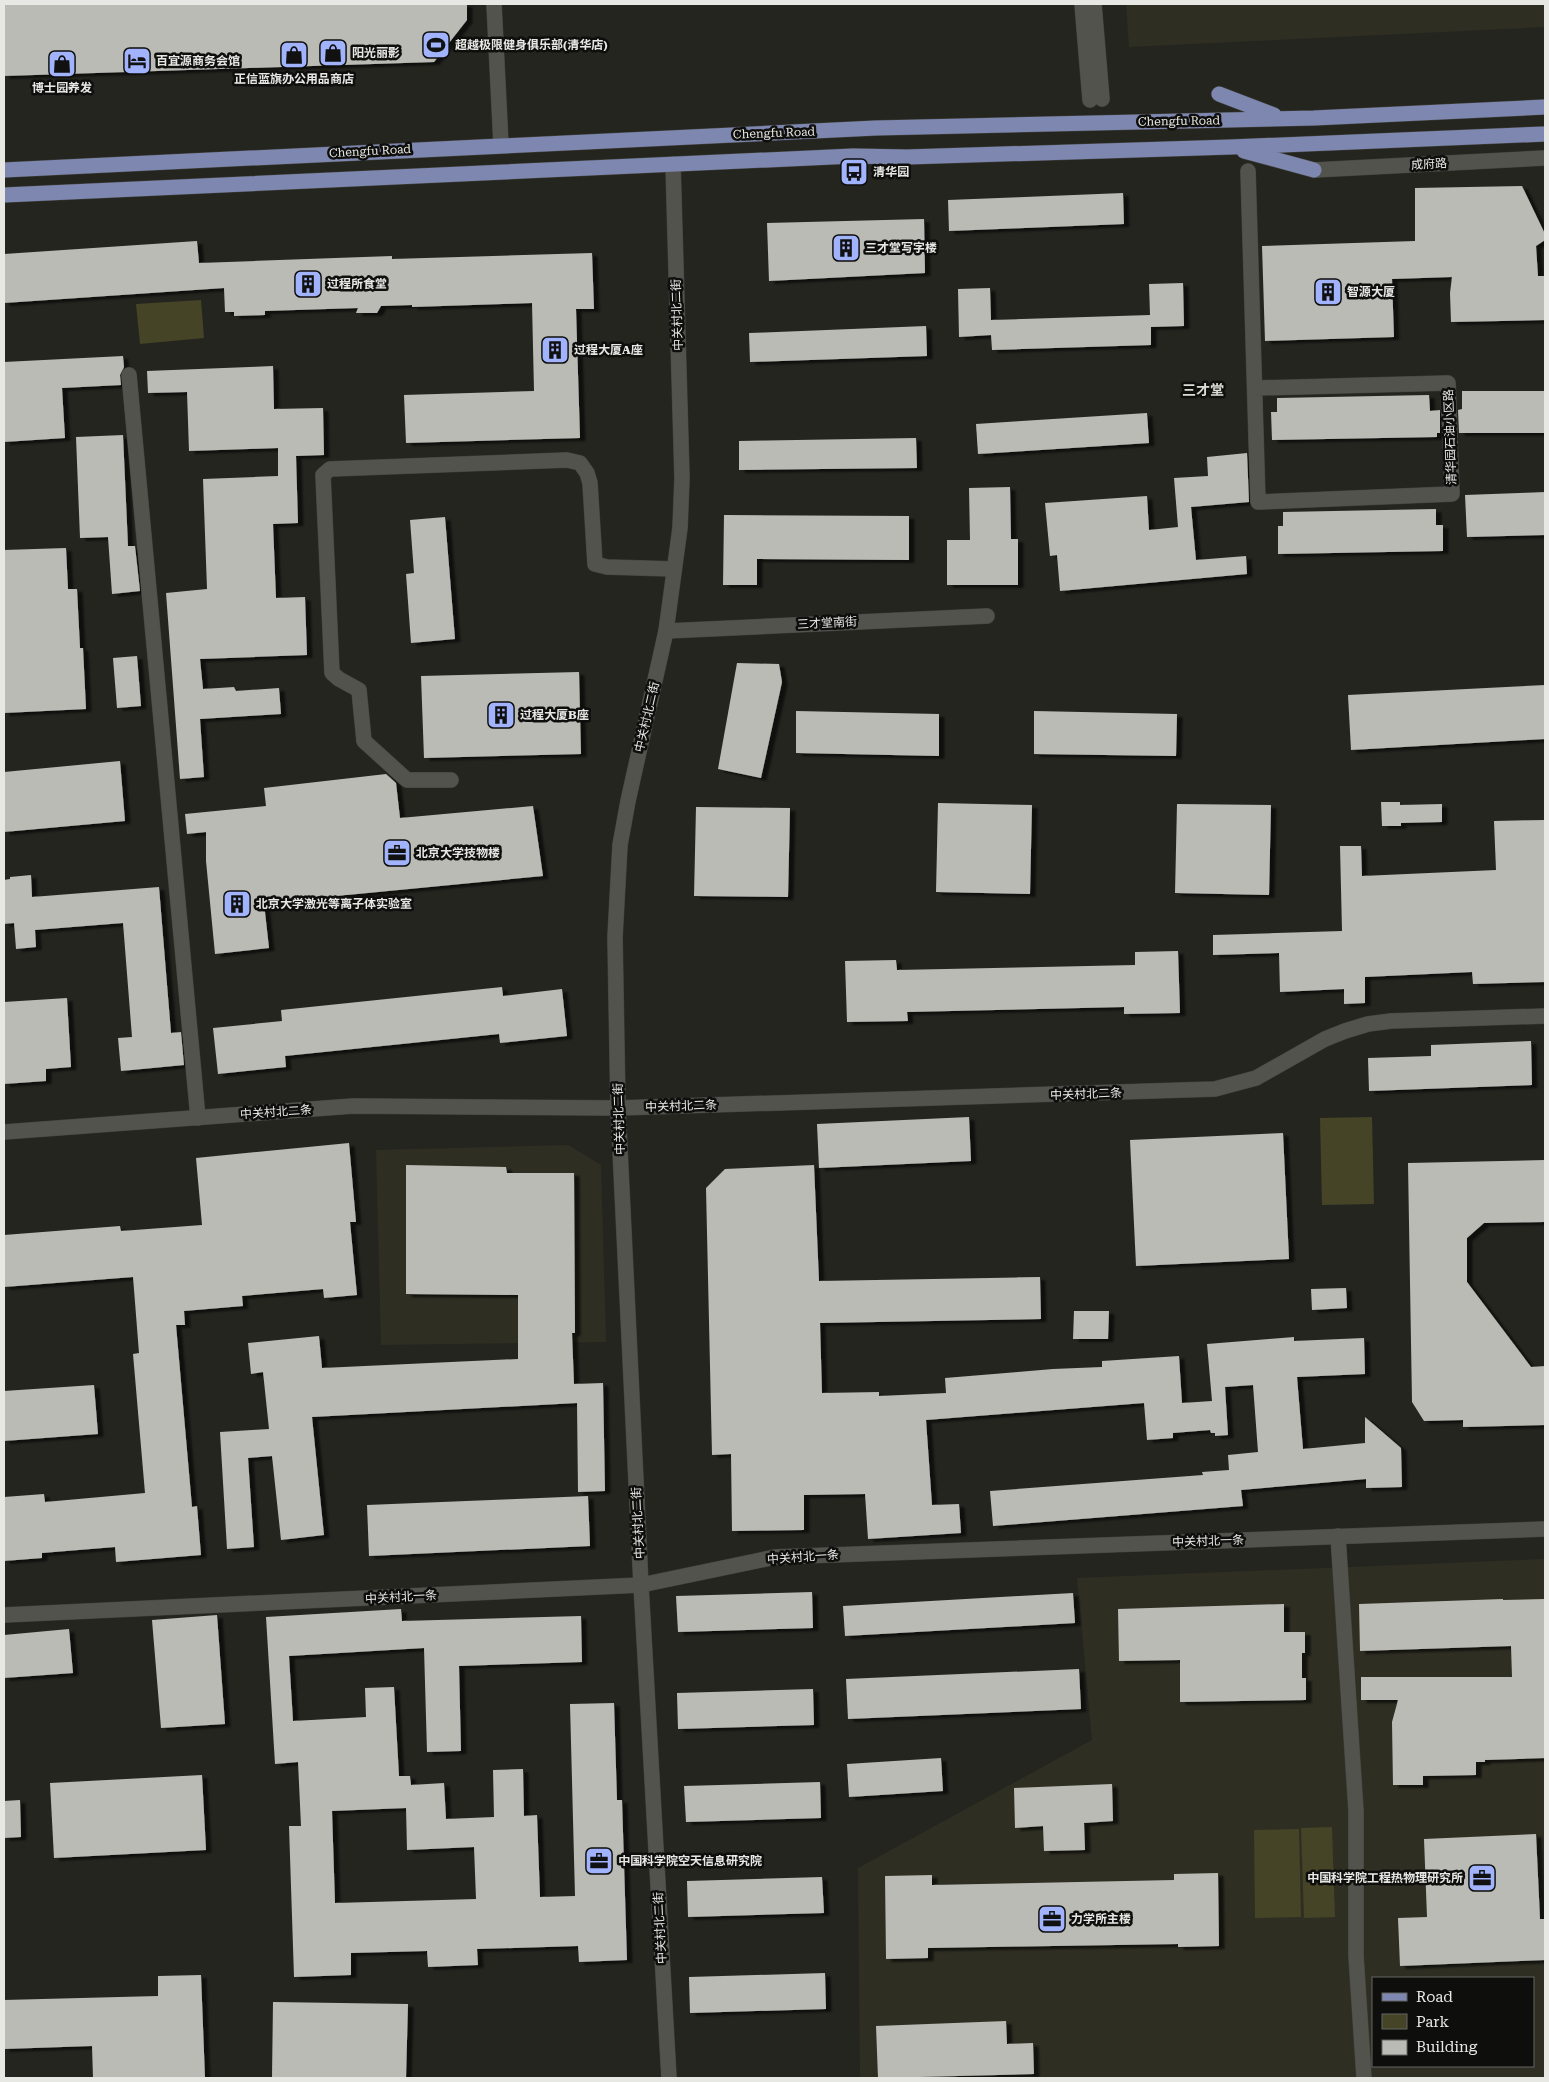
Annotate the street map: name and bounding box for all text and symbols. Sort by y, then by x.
sports icon: 超越极限健身俱乐部(清华店) [421,30,451,60]
shop icon: 阳光丽影 [318,38,348,68]
place label: 超越极限健身俱乐部(清华店) [455,38,608,52]
shop icon: 正信蓝旗办公用品商店 [279,40,309,70]
hotel icon: 百宜源商务会馆 [122,46,152,76]
place label: 阳光丽影 [352,46,400,60]
shop icon: 博士园养发 [47,49,77,79]
place label: 百宜源商务会馆 [156,54,240,68]
place label: 正信蓝旗办公用品商店 [234,72,354,86]
place label: 博士园养发 [32,81,92,95]
street label: Chengfu Road [1138,113,1221,129]
street label: Chengfu Road [733,125,816,141]
street label: Chengfu Road [329,142,412,160]
street label: 成府路 [1411,156,1447,172]
bus stop icon: 清华园 [839,157,869,187]
place label: 清华园 [873,165,909,179]
building icon: 三才堂写字楼 [831,233,861,263]
place label: 三才堂写字楼 [865,241,937,255]
building icon: 过程所食堂 [293,269,323,299]
place label: 过程所食堂 [327,277,387,291]
building icon: 智源大厦 [1313,277,1343,307]
street label: 中关村北二街 [669,279,685,351]
place label: 智源大厦 [1347,285,1395,299]
building icon: 过程大厦A座 [540,335,570,365]
place label: 过程大厦A座 [574,343,643,357]
district label: 三才堂 [1182,382,1224,398]
street label: 清华园石油小区路 [1441,389,1459,485]
street label: 三才堂南街 [797,614,857,632]
street label: 中关村北二街 [632,680,662,754]
building icon: 过程大厦B座 [486,700,516,730]
place label: 过程大厦B座 [520,708,589,722]
office icon: 北京大学技物楼 [382,838,412,868]
place label: 北京大学技物楼 [416,846,500,860]
building icon: 北京大学激光等离子体实验室 [222,889,252,919]
place label: 北京大学激光等离子体实验室 [256,897,412,911]
street label: 中关村北二街 [611,1083,627,1155]
street label: 中关村北二条 [1050,1086,1122,1102]
street label: 中关村北二条 [645,1098,717,1114]
street label: 中关村北二条 [240,1103,312,1121]
street label: 中关村北二街 [629,1487,647,1559]
street label: 中关村北一条 [1172,1533,1244,1549]
street label: 中关村北一条 [767,1548,839,1566]
street label: 中关村北一条 [365,1588,437,1606]
office icon: 中国科学院空天信息研究院 [584,1846,614,1876]
place label: 中国科学院空天信息研究院 [618,1854,762,1868]
office icon: 中国科学院工程热物理研究所 [1467,1863,1497,1893]
place label: 中国科学院工程热物理研究所 [1307,1871,1463,1885]
street label: 中关村北二街 [651,1892,669,1964]
office icon: 力学所主楼 [1037,1904,1067,1934]
place label: 力学所主楼 [1071,1912,1131,1926]
legend [1372,1977,1534,2067]
text: Road [1416,1988,1453,2006]
text: Park [1416,2013,1450,2031]
text: Building [1416,2038,1478,2056]

